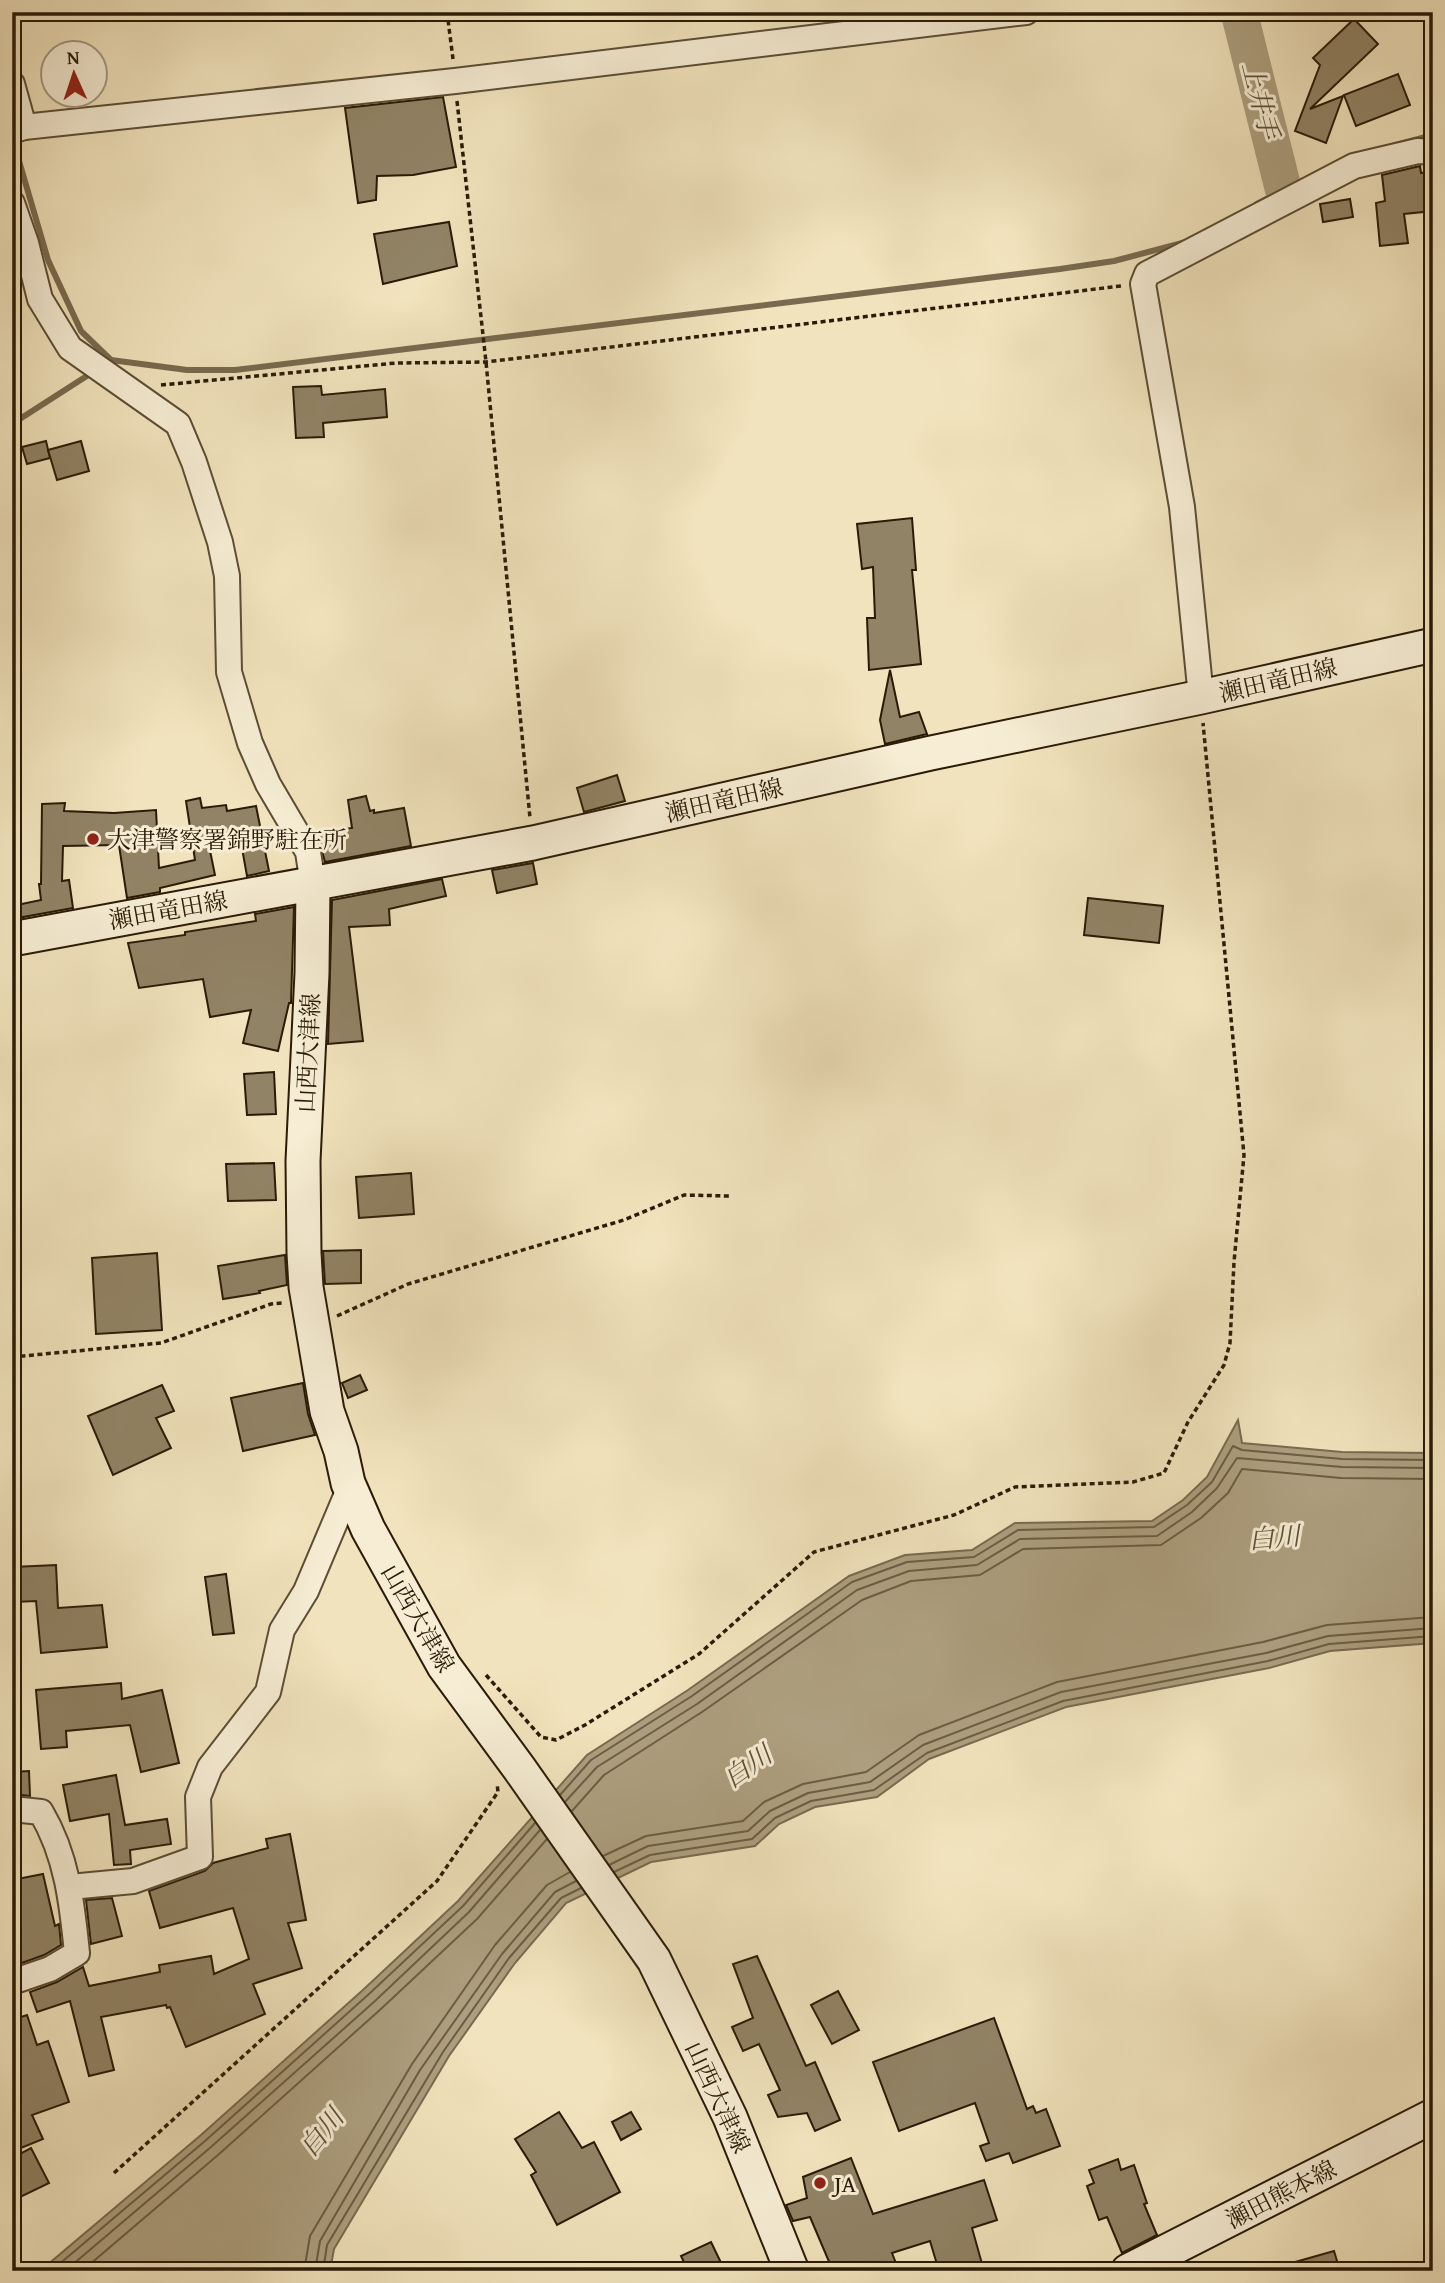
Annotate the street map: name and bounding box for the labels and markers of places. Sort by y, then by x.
place label: 大津警察署錦野駐在所 [107,822,347,857]
marker: 大津警察署錦野駐在所 [85,831,101,847]
place label: JA [831,2166,857,2201]
marker: JA [812,2175,828,2191]

